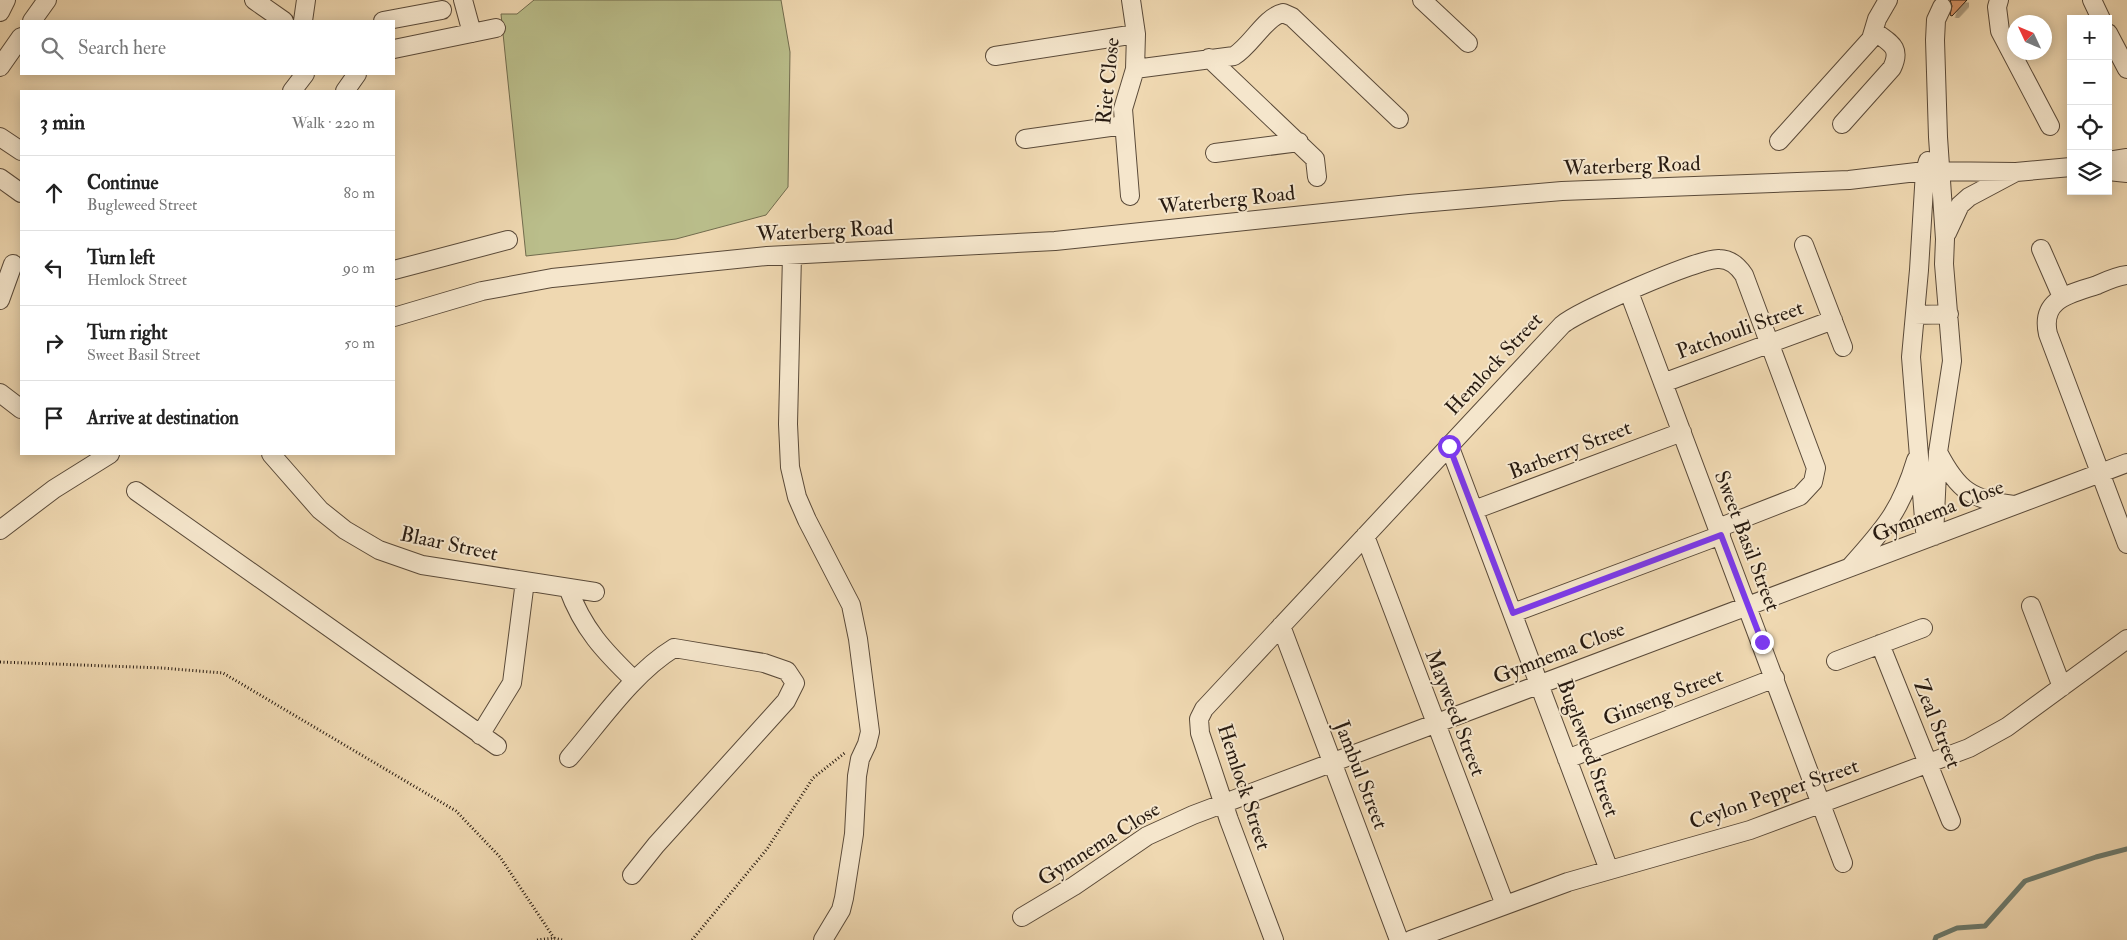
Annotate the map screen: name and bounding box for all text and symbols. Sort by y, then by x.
north arrow [2007,15,2052,60]
map controls [2067,15,2112,195]
button: + [2067,15,2112,60]
search box [20,20,395,75]
icon: search [38,34,66,62]
text: Search here [78,36,166,60]
street label: Riet Close [1090,36,1126,126]
button: − [2067,60,2112,105]
button: locate [2067,105,2112,150]
text: 3 min [40,109,85,136]
text: Walk · 220 m [292,113,375,133]
street label: Waterberg Road [1562,150,1702,182]
button: layers [2067,150,2112,195]
text: Continue [87,171,158,195]
icon: ahead [40,179,68,207]
street label: Waterberg Road [1156,179,1297,221]
text: 80 m [344,183,375,203]
text: Bugleweed Street [87,195,197,215]
street label: Waterberg Road [755,214,895,248]
text: Turn left [87,246,155,270]
icon: left [40,254,68,282]
text: 90 m [343,258,375,278]
text: Hemlock Street [87,270,187,290]
street label: Patchouli Street [1673,294,1808,366]
street label: Hemlock Street [1439,307,1549,421]
text: Turn right [87,321,167,345]
icon: right [40,329,68,357]
text: 50 m [344,333,375,353]
text: Sweet Basil Street [87,345,200,365]
icon: arrive [40,404,68,432]
text: Arrive at destination [87,406,239,430]
street label: Barberry Street [1505,414,1635,486]
route start [1438,435,1461,458]
street label: Sweet Basil Street [1708,467,1786,615]
street label: Gymnema Close [1868,473,2008,548]
street label: Blaar Street [398,520,500,568]
street label: Gymnema Close [1489,615,1629,690]
route end [1751,631,1774,654]
street label: Mayweed Street [1418,646,1492,780]
street label: Ginseng Street [1599,662,1727,732]
street label: Bugleweed Street [1551,675,1626,821]
street label: Zeal Street [1907,676,1967,773]
street label: Jambul Street [1328,716,1394,833]
street label: Hemlock Street [1211,721,1277,854]
street label: Ceylon Pepper Street [1686,752,1862,836]
street label: Gymnema Close [1033,796,1165,892]

